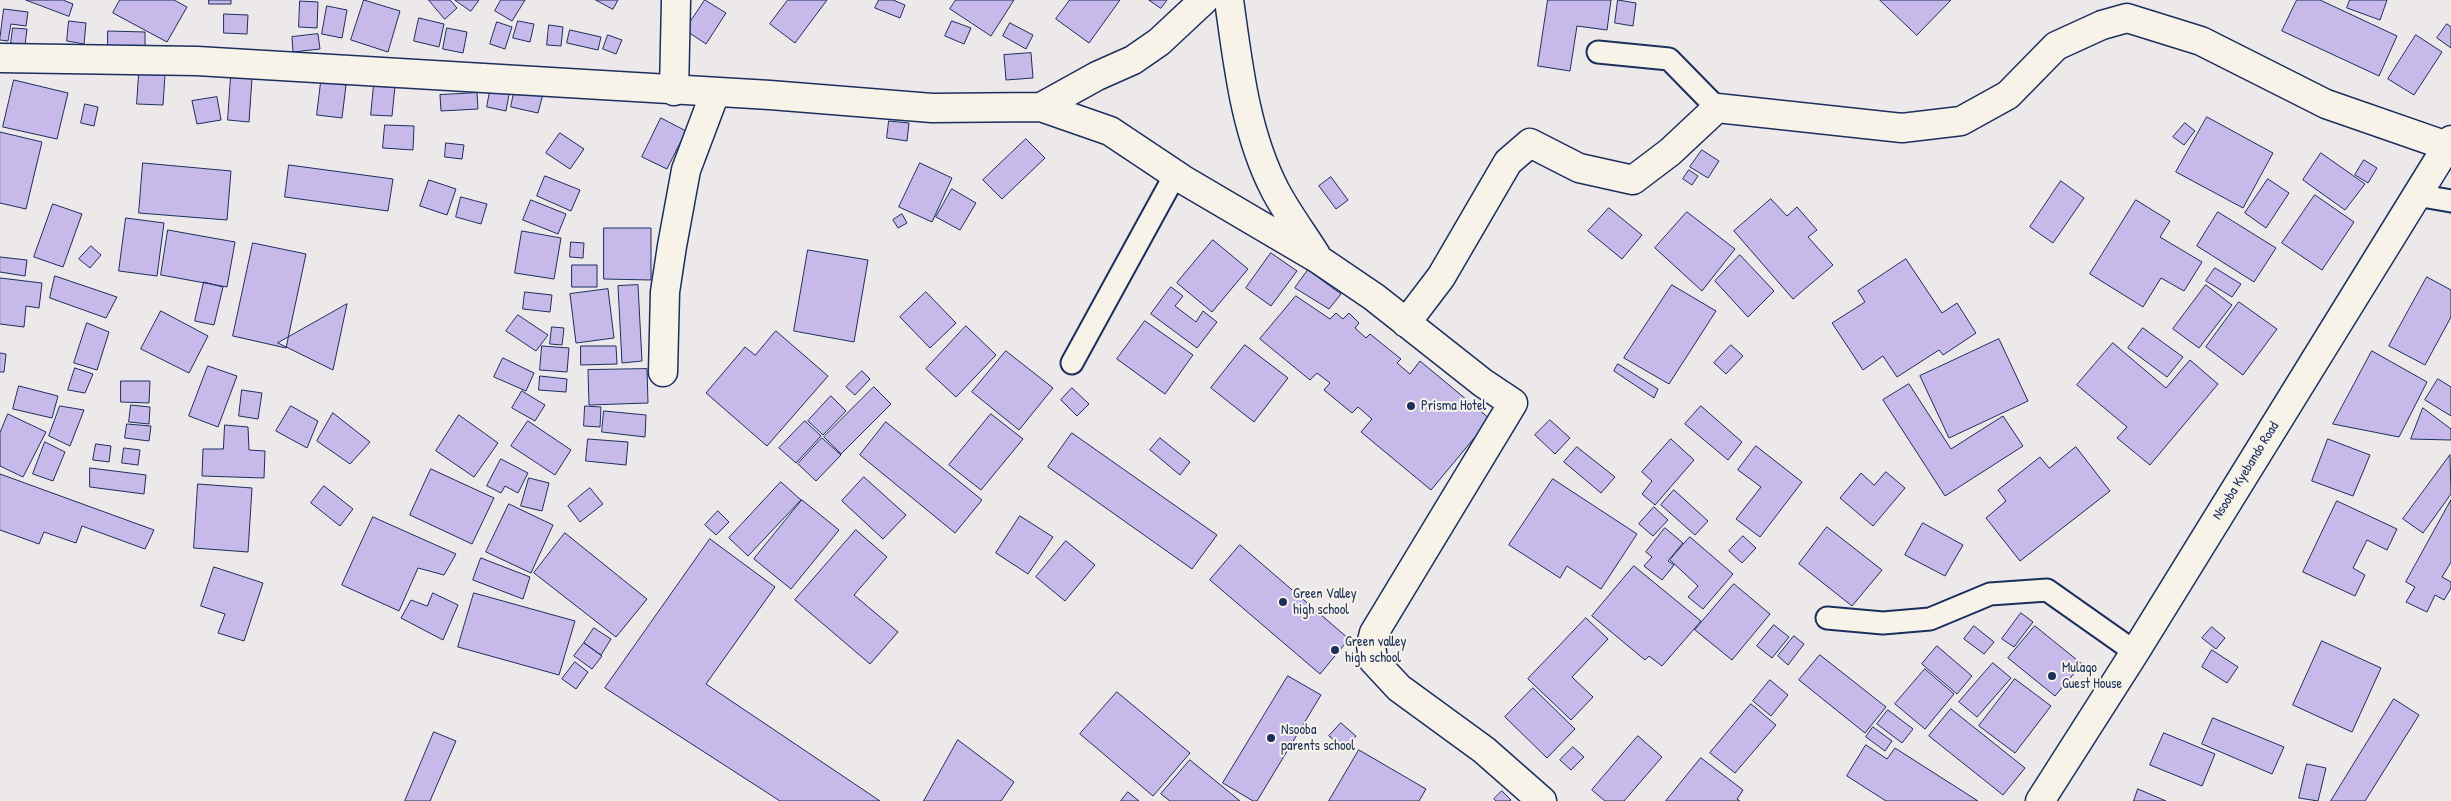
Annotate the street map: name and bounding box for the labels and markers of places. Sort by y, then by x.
place label: Prisma Hotel [1421,398,1486,414]
marker: Prisma Hotel [1405,400,1417,412]
place label: Green Valley high school [1293,586,1357,618]
marker: Green Valley high school [1277,596,1289,608]
place label: Green valley high school [1345,634,1406,666]
marker: Green valley high school [1329,644,1341,656]
place label: Mulago Guest House [2062,660,2122,692]
marker: Mulago Guest House [2046,670,2058,682]
place label: Nsooba parents school [1281,722,1355,754]
marker: Nsooba parents school [1265,732,1277,744]

